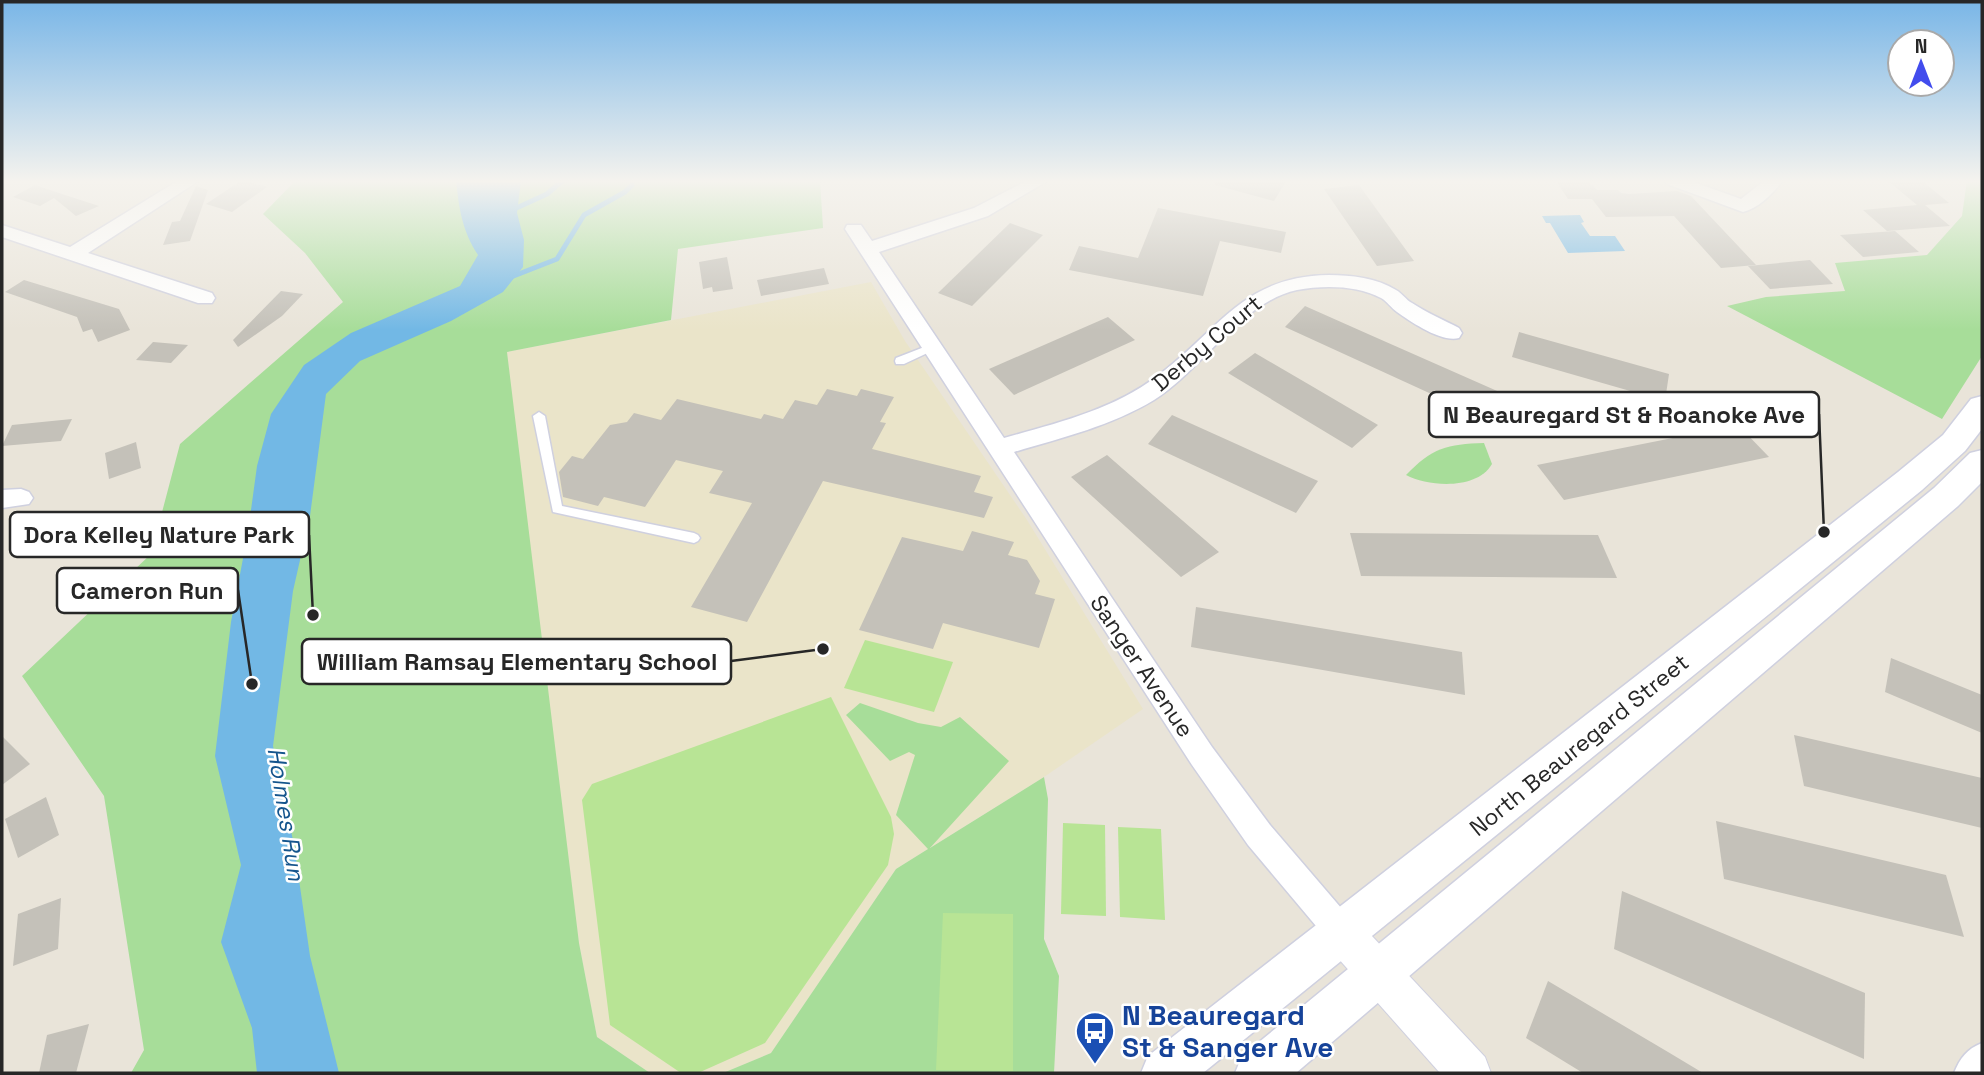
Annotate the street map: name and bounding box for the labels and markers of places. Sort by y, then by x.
callout: N Beauregard St & Roanoke Ave [1429,392,1819,437]
callout: Dora Kelley Nature Park [10,512,309,557]
callout: Cameron Run [57,568,238,613]
callout: William Ramsay Elementary School [302,639,731,684]
place label: N Beauregard St & Sanger Ave [1122,997,1333,1065]
bus stop icon: N Beauregard St & Sanger Ave [1074,1010,1116,1065]

